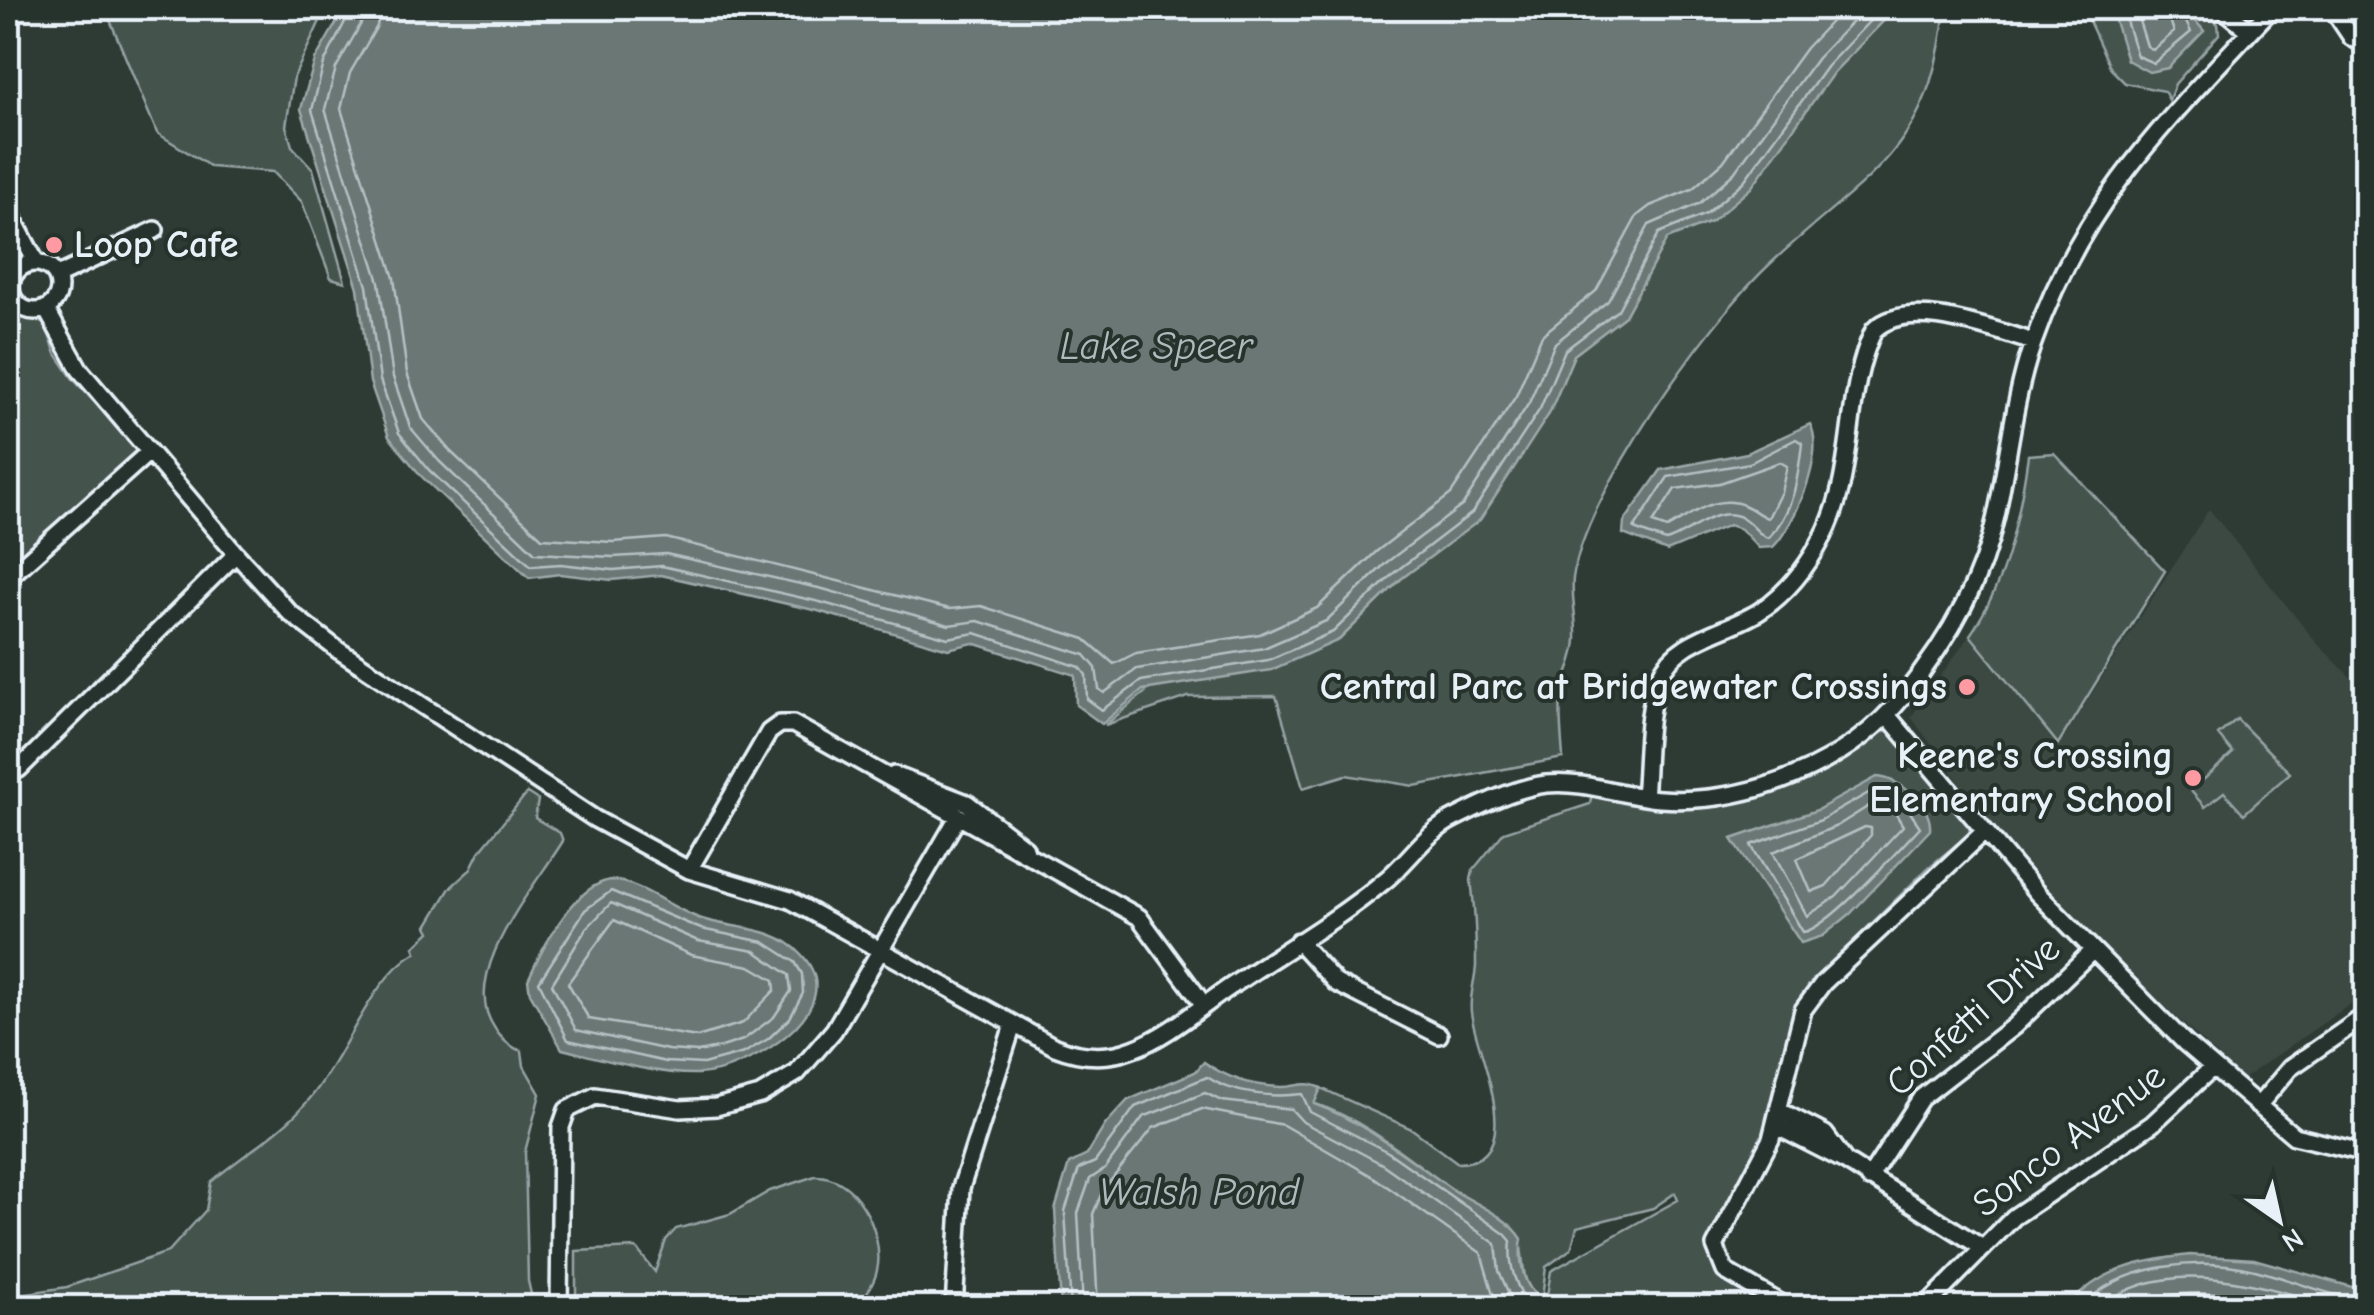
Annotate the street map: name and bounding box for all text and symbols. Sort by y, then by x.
place label: Loop Cafe [74,223,238,267]
marker: Loop Cafe [43,234,65,256]
water label: Lake Speer [1060,323,1254,369]
place label: Central Parc at Bridgewater Crossings [1320,665,1947,709]
marker: Central Parc at Bridgewater Crossings [1956,676,1978,698]
place label: Keene's Crossing Elementary School [1869,734,2173,822]
marker: Keene's Crossing Elementary School [2182,767,2204,789]
street label: Confetti Drive [1877,927,2069,1105]
street label: Sonco Avenue [1964,1054,2174,1226]
water label: Walsh Pond [1099,1169,1301,1215]
north arrow [2229,1170,2329,1270]
text: N [2276,1222,2309,1258]

